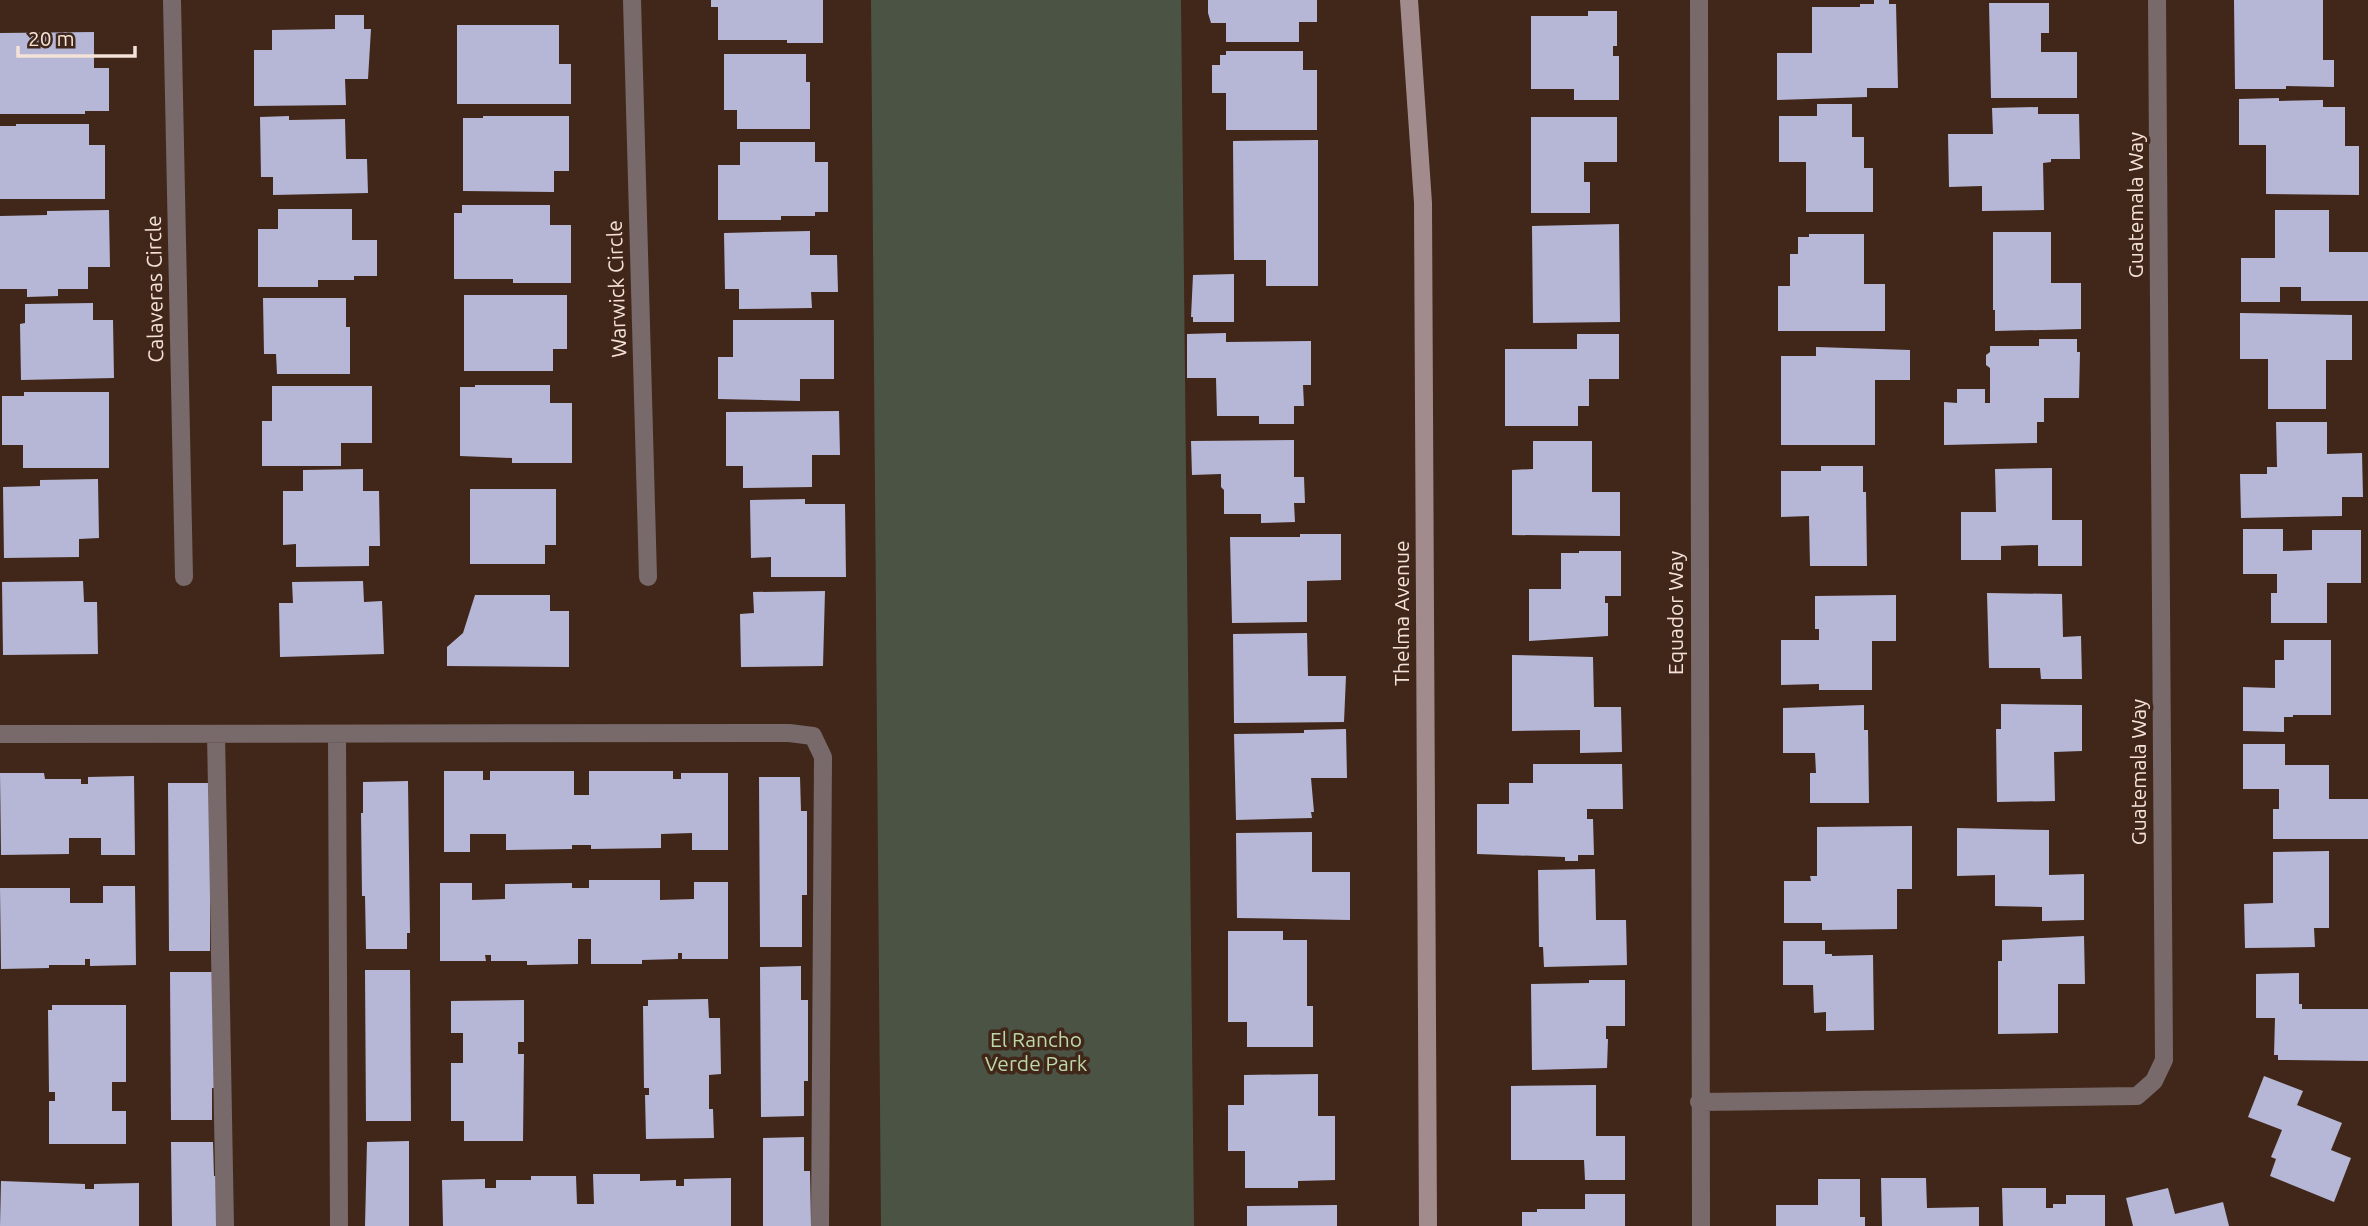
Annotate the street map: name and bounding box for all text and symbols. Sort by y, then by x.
scale bar [18,14,135,58]
text: 20 m [28,26,75,50]
street label: Guatemala Way [2123,132,2147,278]
street label: Calaveras Circle [141,215,167,363]
street label: Warwick Circle [602,220,630,358]
street label: Thelma Avenue [1389,540,1413,686]
street label: Equador Way [1663,551,1687,675]
street label: Guatemala Way [2126,699,2150,845]
park label: El Rancho Verde Park [985,1027,1088,1075]

